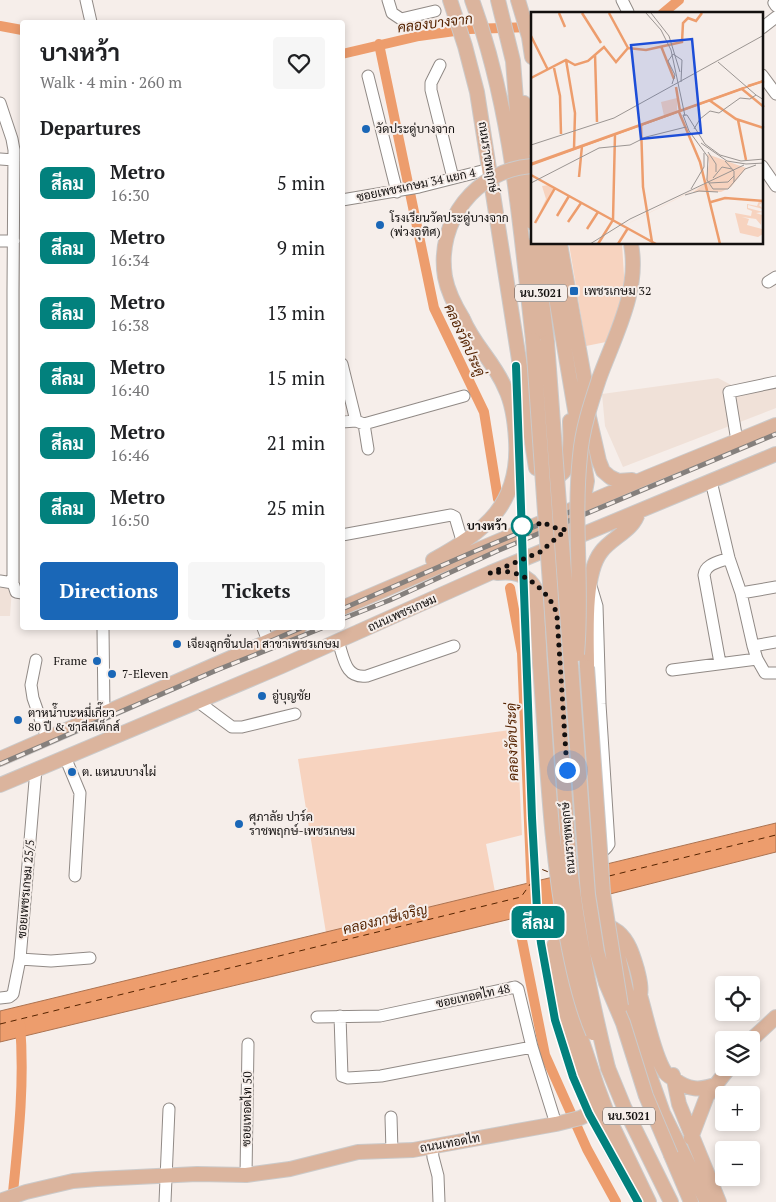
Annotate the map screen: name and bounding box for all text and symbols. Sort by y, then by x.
water label: คลองบางจาก [396,8,474,37]
inset map [531,12,764,245]
text: บางหว้า [40,36,120,68]
button: heart [273,37,325,89]
text: Walk · 4 min · 260 m [40,71,182,93]
text: Departures [40,115,141,140]
street label: ถนนราชพฤกษ์ [475,120,502,194]
place label: วัดประดู่บางจาก [376,121,455,137]
marker: วัดประดู่บางจาก [360,123,372,135]
text: Metro [110,159,165,184]
street label: ซอยเพชรเกษม 34 แยก 4 [355,164,477,204]
text: 5 min [277,170,325,195]
text: สีลม [51,171,84,195]
text: 16:30 [110,184,149,206]
place label: โรงเรียนวัดประดู่บางจาก (พ่วงอุทิศ) [389,210,509,241]
marker: โรงเรียนวัดประดู่บางจาก (พ่วงอุทิศ) [374,219,386,231]
text: Metro [110,224,165,249]
text: 9 min [277,235,325,260]
text: สีลม [51,236,84,260]
text: 16:34 [110,249,149,271]
place label: เพชรเกษม 32 [584,283,651,298]
road number: นบ.3021 [515,284,567,302]
marker: เพชรเกษม 32 [568,285,580,297]
text: Metro [110,289,165,314]
text: 13 min [267,300,325,325]
water label: คลองวัดประดู่ [439,300,491,381]
text: สีลม [51,301,84,325]
text: 16:38 [110,314,149,336]
text: Metro [110,354,165,379]
text: 15 min [267,365,325,390]
text: สีลม [51,366,84,390]
text: 16:40 [110,379,149,401]
text: Metro [110,419,165,444]
text: 21 min [267,430,325,455]
text: สีลม [51,431,84,455]
text: 16:46 [110,444,149,466]
text: Metro [110,484,165,509]
text: 25 min [267,495,325,520]
text: สีลม [51,496,84,520]
text: 16:50 [110,509,149,531]
marker: บางหว้า [511,515,533,537]
place label: บางหว้า [467,518,507,533]
button: Directions [40,562,178,620]
button: Tickets [188,562,325,620]
street label: ถนนเพชรเกษม [365,591,439,634]
place label: เจียงลูกชิ้นปลา สาขาเพชรเกษม [187,634,339,652]
marker: เจียงลูกชิ้นปลา สาขาเพชรเกษม [171,638,183,650]
place label: Frame [53,653,87,668]
marker: Frame [91,655,103,667]
place label: 7-Eleven [122,666,168,681]
marker: 7-Eleven [106,668,118,680]
place label: อู่บุญชัย [272,688,311,705]
marker: อู่บุญชัย [256,690,268,702]
place label: ตาหน๊ำบะหมี่เกี๊ยว 80 ปี & ชาลีสเต็กส์ [28,702,120,734]
water label: คลองวัดประดู่ [501,702,523,781]
marker: ตาหน๊ำบะหมี่เกี๊ยว 80 ปี & ชาลีสเต็กส์ [12,714,24,726]
your location [555,758,580,783]
place label: ต. แหนบบางไผ่ [82,764,156,779]
marker: ต. แหนบบางไผ่ [66,766,78,778]
street label: ถนนราชพฤกษ์ [557,801,578,874]
place label: ศุภาลัย ปาร์ค ราชพฤกษ์-เพชรเกษม [249,809,355,838]
marker: ศุภาลัย ปาร์ค ราชพฤกษ์-เพชรเกษม [233,818,245,830]
street label: ซอยเพชรเกษม 25/5 [14,839,37,939]
water label: คลองภาษีเจริญ [341,899,430,938]
line badge: สีลม [503,906,573,938]
text: สีลม [522,910,554,934]
map controls [715,976,760,1186]
button: locate [715,976,760,1021]
street label: ซอยเทอดไท 48 [434,980,511,1011]
button: layers [715,1031,760,1076]
street label: ซอยเทอดไท 50 [238,1071,255,1147]
button: + [715,1086,760,1131]
road number: นบ.3021 [603,1108,655,1124]
street label: ถนนเทอดไท [419,1130,481,1155]
button: − [715,1141,760,1186]

